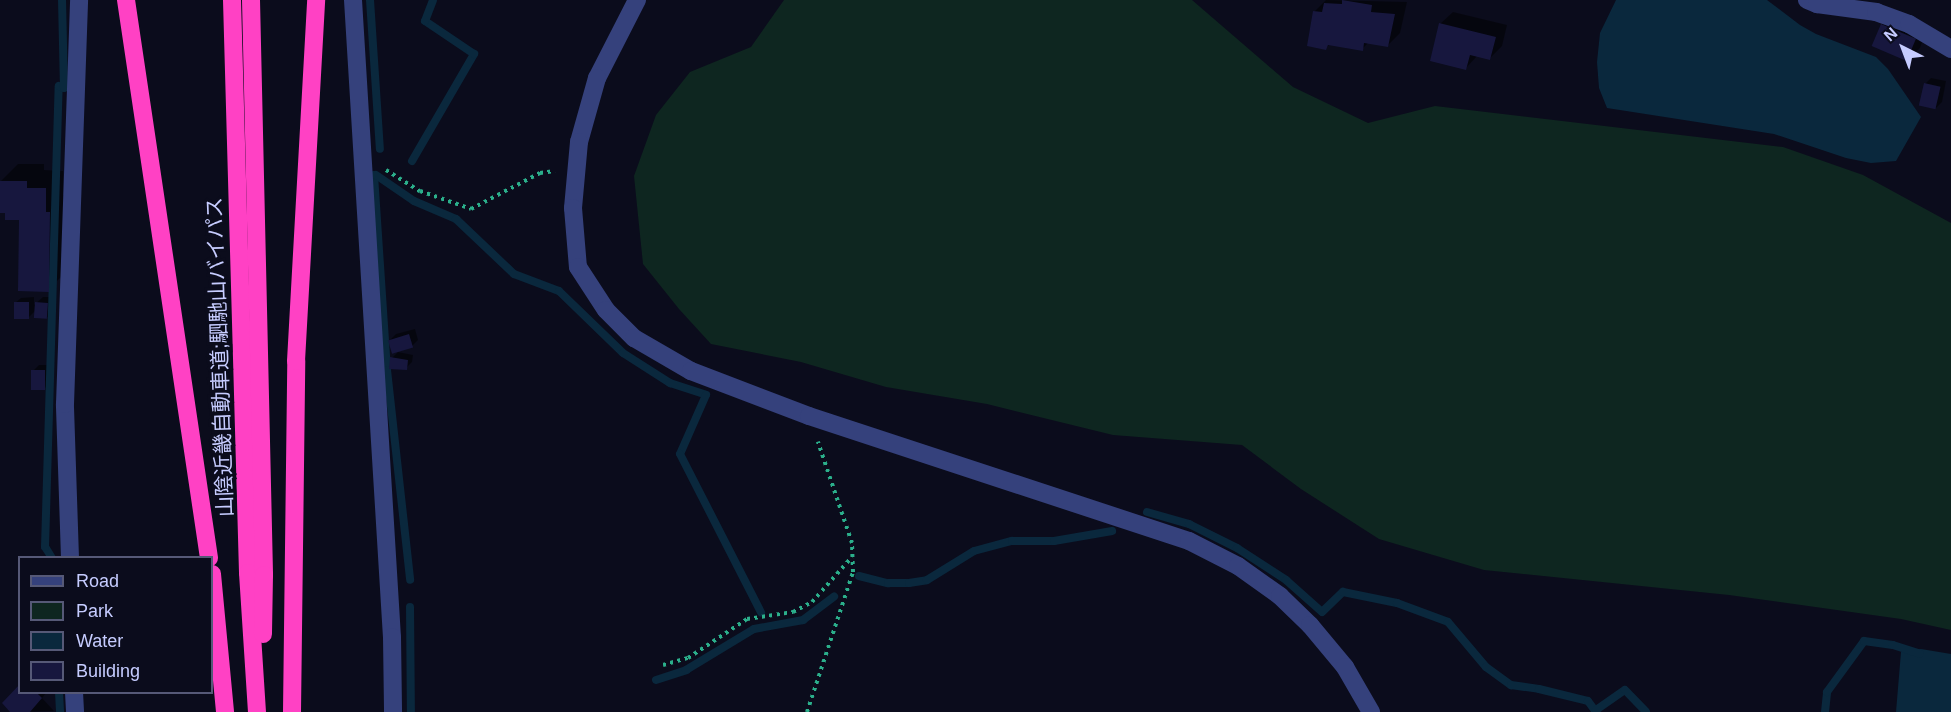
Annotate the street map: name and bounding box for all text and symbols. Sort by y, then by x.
north arrow [1873,18,1933,78]
text: N [1881,24,1901,44]
street label: 山陰近畿自動車道;駟馳山バイパス [202,196,238,518]
legend [18,556,213,694]
text: Road [76,571,119,591]
text: Park [76,601,113,621]
text: Water [76,631,123,651]
text: Building [76,661,140,681]

